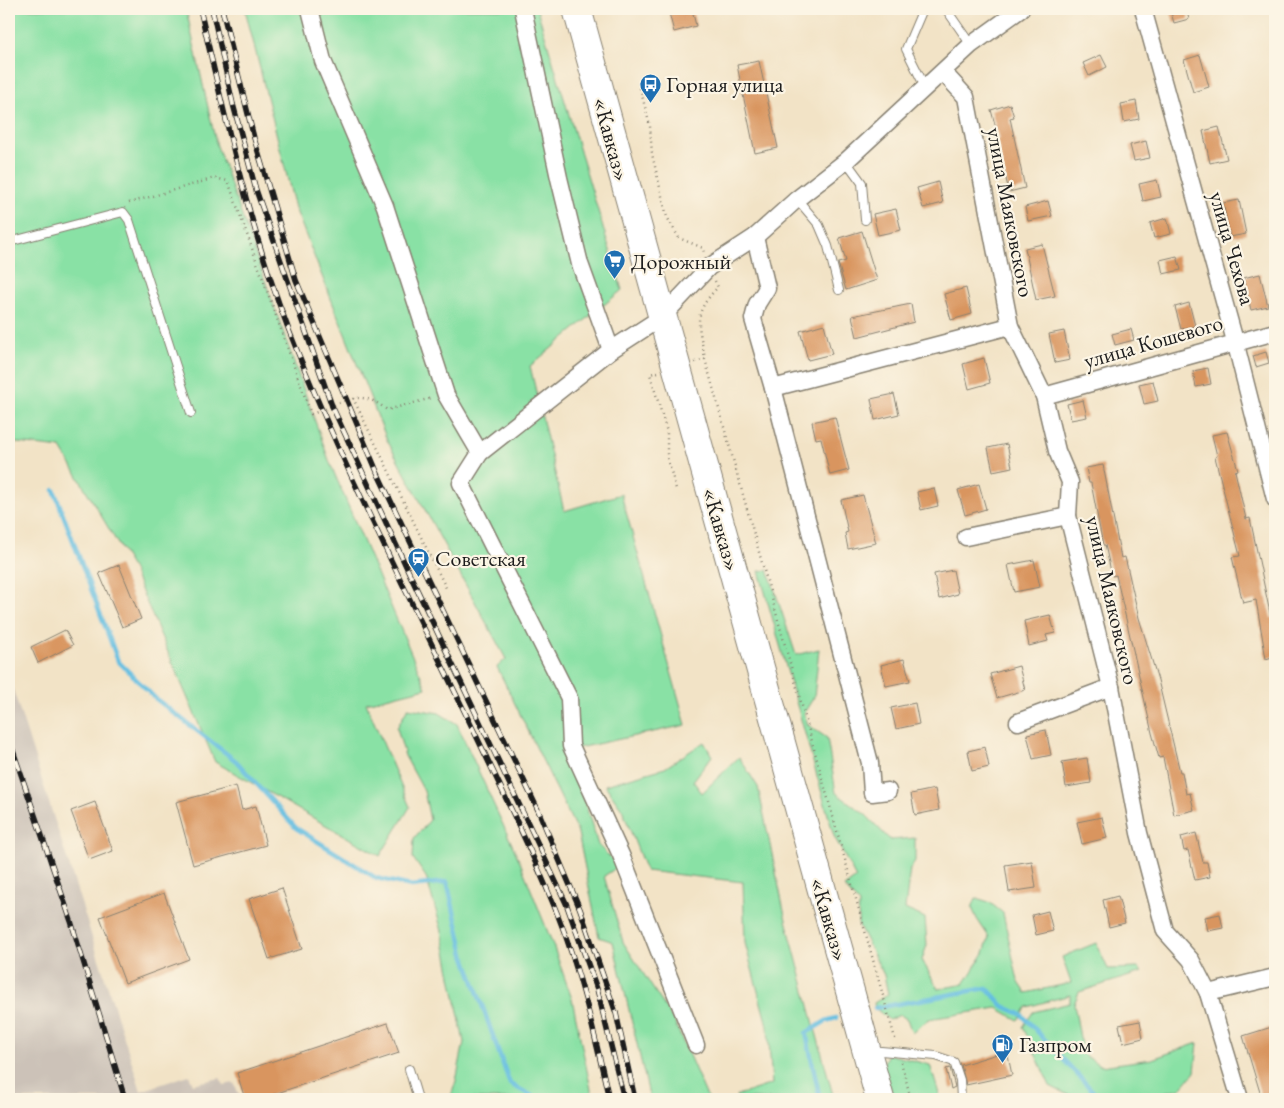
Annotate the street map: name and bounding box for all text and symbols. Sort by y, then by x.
place label: Горная улица [666,70,784,99]
bus stop icon: Горная улица [638,72,662,103]
street label: «Кавказ» [586,94,637,184]
street label: улица Маяковского [980,125,1041,300]
street label: улица Чехова [1202,188,1263,309]
place label: Дорожный [631,247,731,276]
supermarket icon: Дорожный [603,249,627,280]
street label: улица Кошевого [1080,308,1226,375]
street label: «Кавказ» [696,484,747,574]
street label: улица Маяковского [1079,513,1146,687]
place label: Советская [435,544,526,573]
station icon: Советская [407,546,431,577]
street label: «Кавказ» [804,874,855,964]
place label: Газпром [1019,1030,1092,1059]
fuel station icon: Газпром [991,1032,1015,1063]

